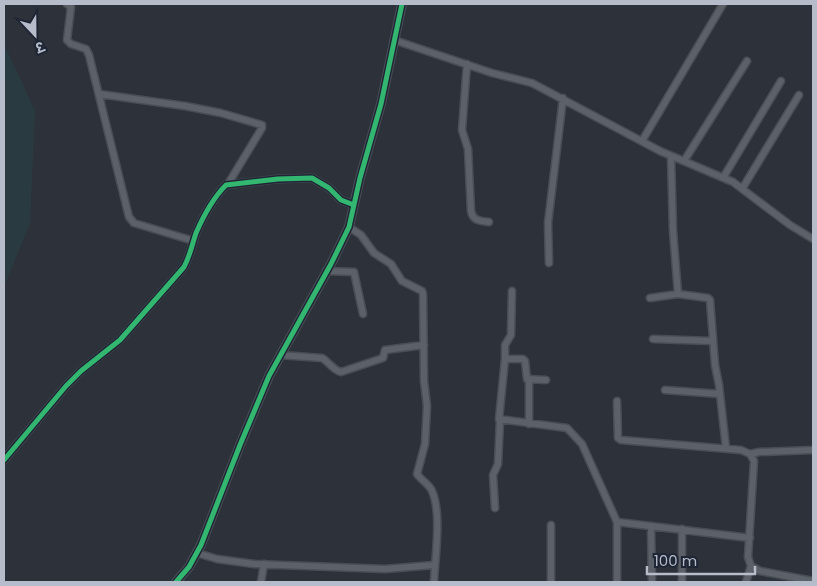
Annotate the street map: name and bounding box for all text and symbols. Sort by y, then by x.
north arrow [10,10,60,60]
text: उ [31,36,48,58]
scale bar [647,544,754,576]
text: 100 m [654,550,697,571]

